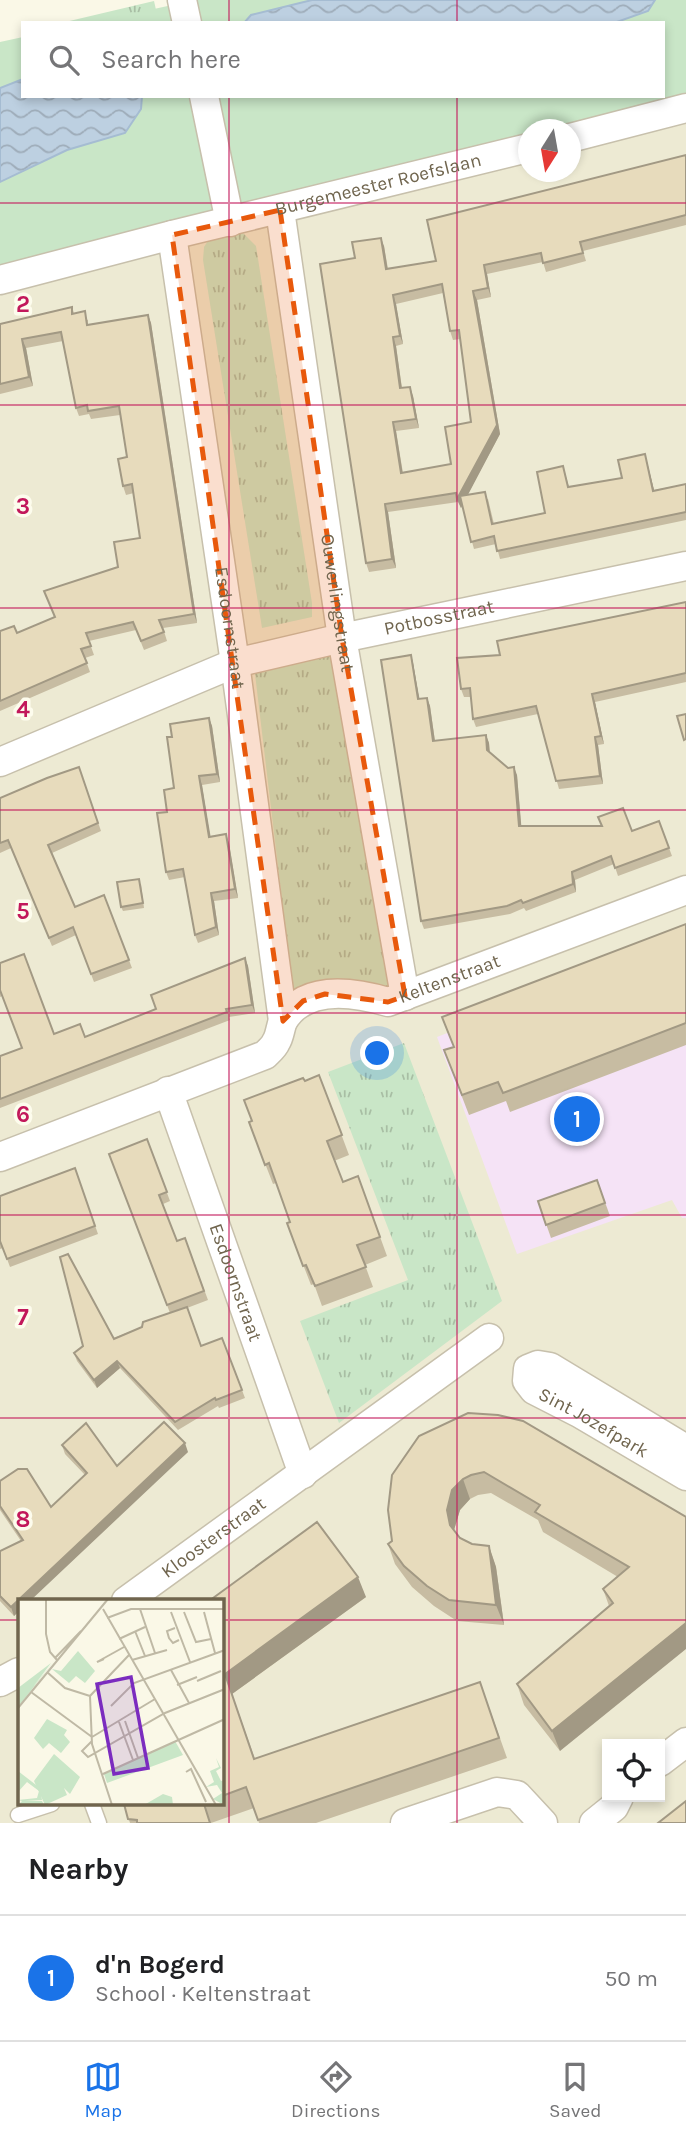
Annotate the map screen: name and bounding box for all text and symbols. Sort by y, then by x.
search box [21,21,665,98]
icon: search [45,41,83,79]
text: Search here [101,44,241,75]
north arrow [518,119,581,182]
street label: Burgemeester Roefslaan [273,149,484,220]
text: 2 [16,291,30,318]
text: 3 [16,493,30,520]
street label: Ouwerlingstraat [316,532,359,674]
street label: Esdoornstraat [210,565,249,690]
street label: Potbosstraat [382,595,496,640]
text: 4 [16,696,30,723]
text: 5 [16,898,30,925]
street label: Keltenstraat [395,950,503,1008]
your location [360,1036,394,1070]
pin: 1 [554,1093,600,1145]
text: 6 [16,1101,30,1128]
street label: Esdoornstraat [205,1221,266,1344]
text: 7 [17,1304,29,1331]
street label: Sint Jozefpark [535,1383,653,1463]
street label: Kloosterstraat [157,1492,270,1583]
text: 8 [16,1506,30,1533]
inset map [18,1599,224,1806]
map controls [602,1739,665,1802]
button: locate [602,1739,665,1802]
text: Nearby [28,1851,128,1887]
text: d'n Bogerd [95,1949,225,1980]
text: 1 [47,1965,55,1992]
text: 50 m [604,1965,658,1992]
text: School · Keltenstraat [95,1980,311,2007]
tab: Map [84,2058,122,2122]
tab: Directions [291,2058,380,2122]
tab: Saved [549,2058,602,2122]

